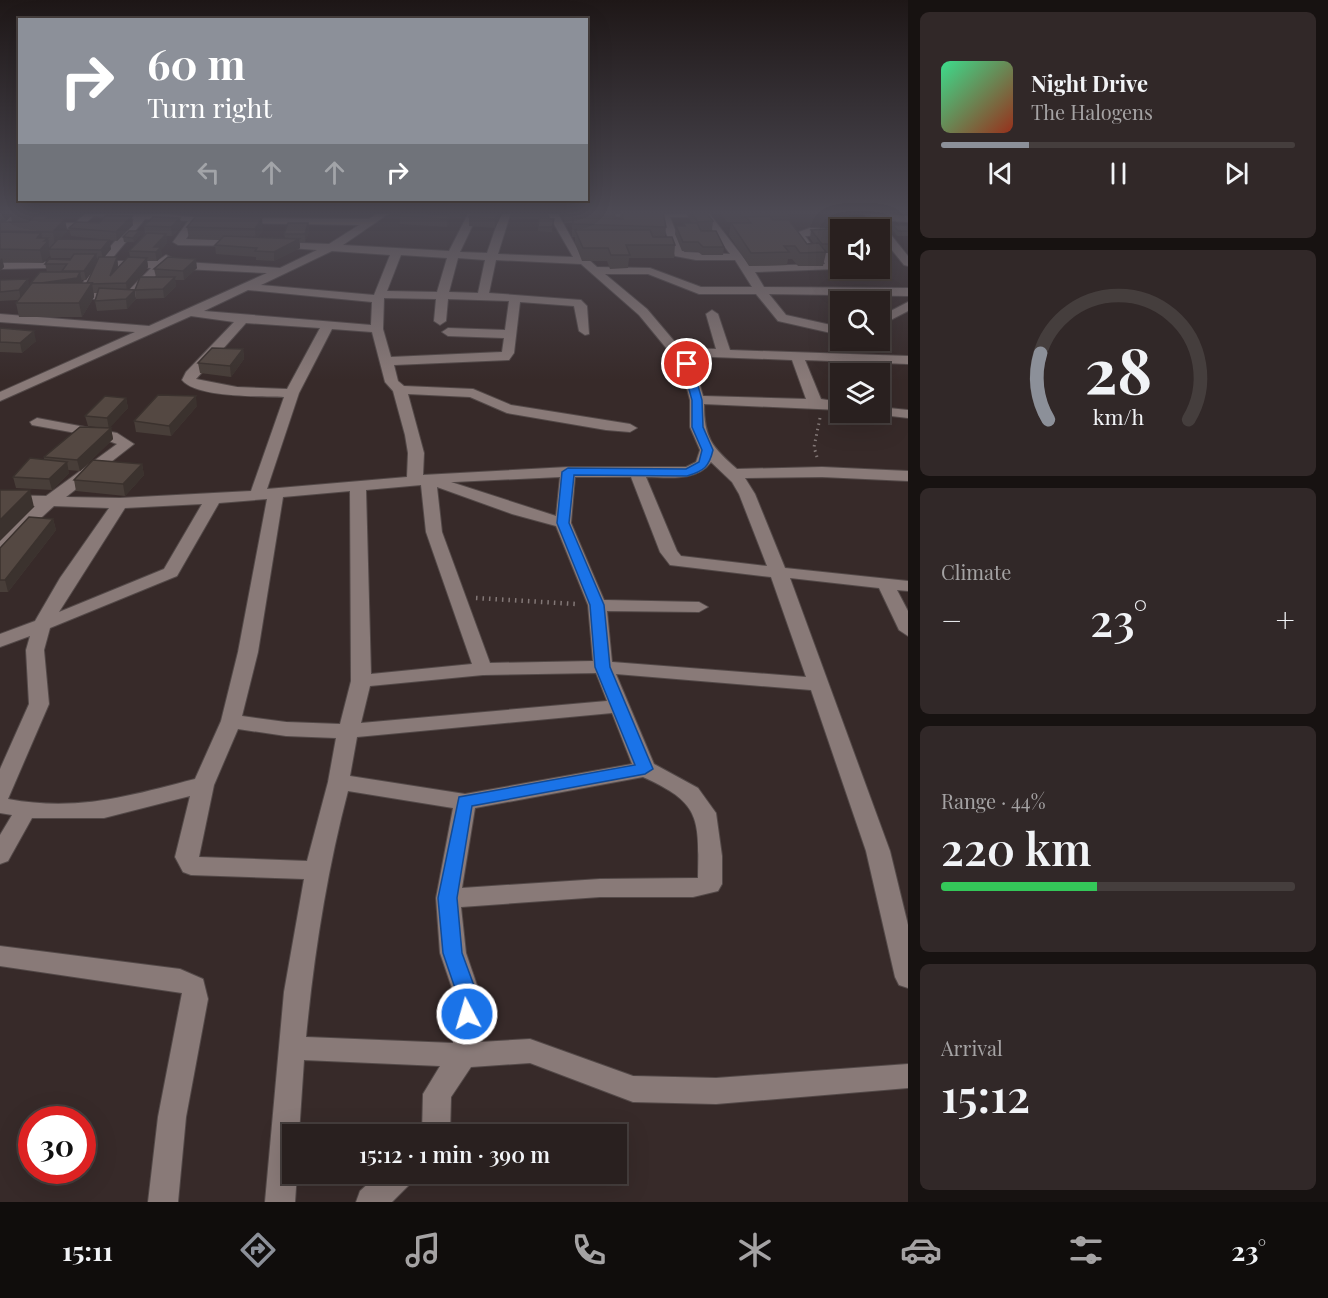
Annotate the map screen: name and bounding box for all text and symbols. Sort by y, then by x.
text: 60 m [147,35,245,91]
icon: right [48,42,126,120]
text: Night Drive [1031,68,1148,98]
text: Turn right [147,89,272,125]
text: The Halogens [1031,98,1153,125]
icon: left [192,156,225,189]
icon: ahead [255,156,288,189]
icon: ahead [318,156,351,189]
icon: right [381,156,414,189]
icon: previous [984,157,1017,190]
icon: pause [1102,157,1135,190]
icon: next [1220,157,1253,190]
map controls [830,219,890,423]
button: sound [830,219,890,279]
button: search [830,291,890,351]
text: 28 [1084,326,1152,410]
pin [661,338,712,389]
icon: arrive [670,347,703,380]
button: layers [830,363,890,423]
text: km/h [1092,402,1144,430]
text: Climate [941,558,1011,585]
text: 23° [1090,588,1148,648]
text: − [941,597,962,641]
text: + [1276,597,1295,641]
text: Range · 44% [941,787,1046,814]
text: 220 km [941,817,1091,877]
position arrow [435,982,499,1046]
text: Arrival [941,1034,1003,1061]
text: 15:12 [941,1064,1030,1124]
speed limit sign: 30 [18,1106,96,1184]
text: 15:12 · 1 min · 390 m [359,1139,550,1169]
icon: directions [237,1229,279,1271]
icon: music [402,1229,444,1271]
icon: phone [568,1229,610,1271]
icon: climate [734,1229,776,1271]
icon: car [900,1229,942,1271]
icon: filters [1065,1229,1107,1271]
text: 15:11 [62,1232,113,1268]
text: 23° [1231,1232,1266,1268]

